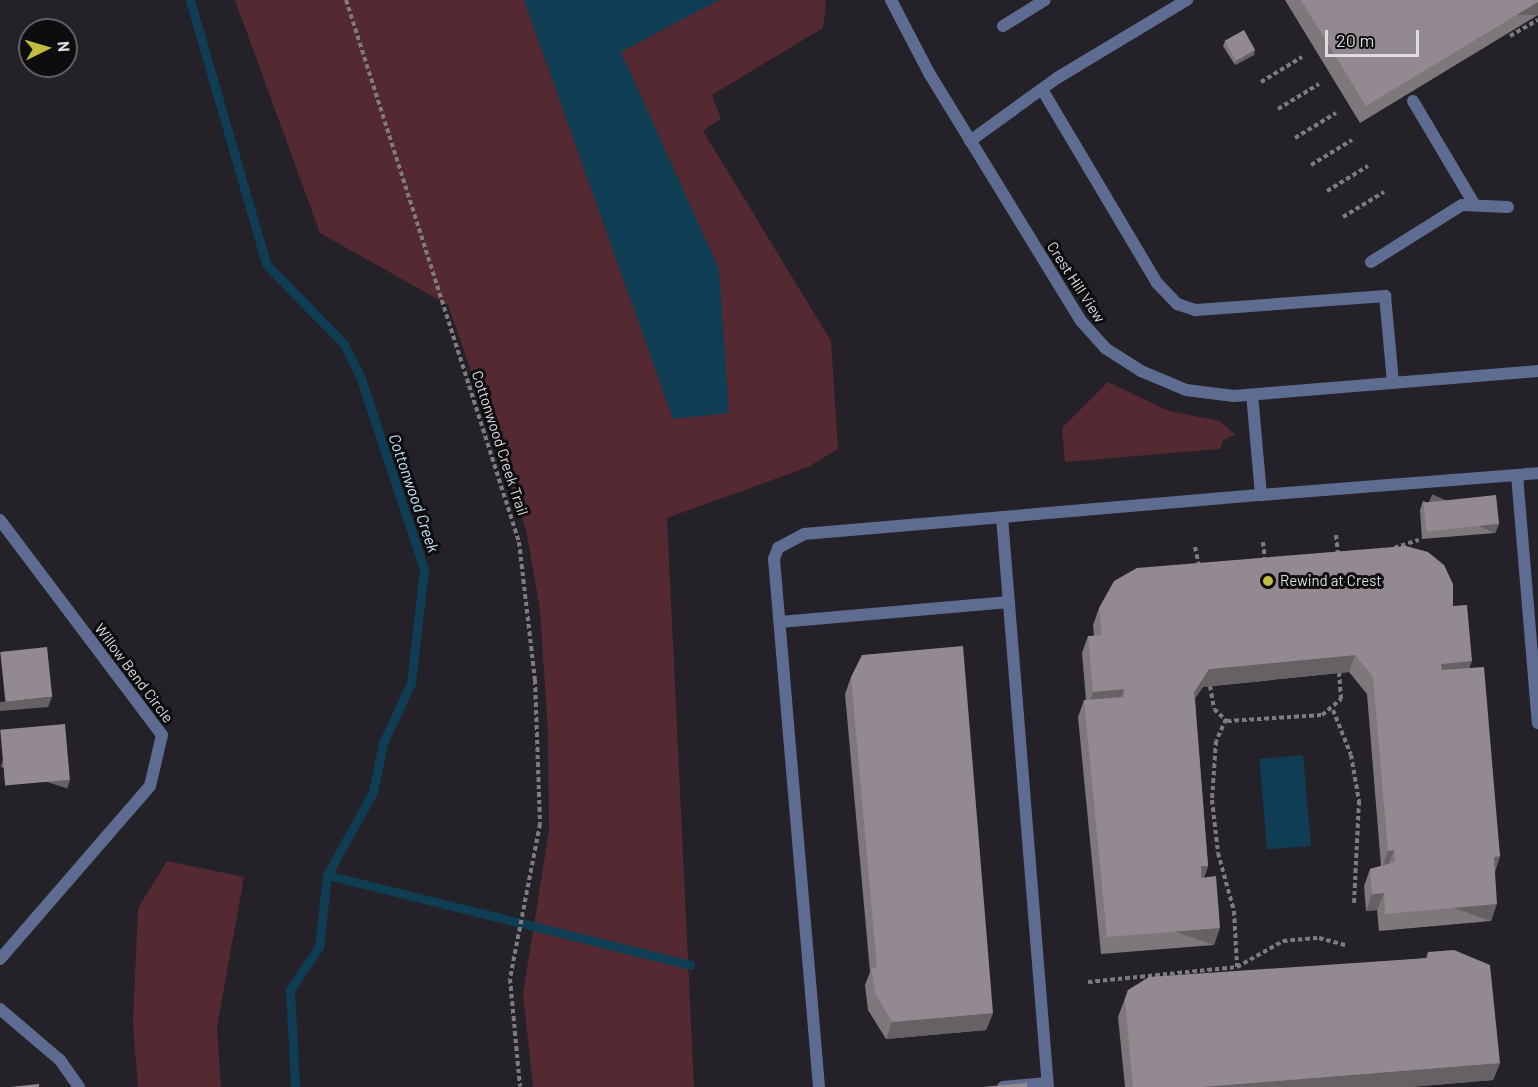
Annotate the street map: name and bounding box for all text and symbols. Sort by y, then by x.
north arrow [18,18,78,78]
scale bar [1328,18,1422,56]
text: 20 m [1336,29,1374,51]
text: N [55,40,74,53]
street label: Crest Hill View [1043,238,1109,326]
street label: Cottonwood Creek Trail [468,368,532,518]
water label: Cottonwood Creek [385,431,443,555]
place label: Rewind at Crest [1280,572,1382,590]
marker: Rewind at Crest [1261,574,1275,588]
street label: Willow Bend Circle [91,620,177,726]

